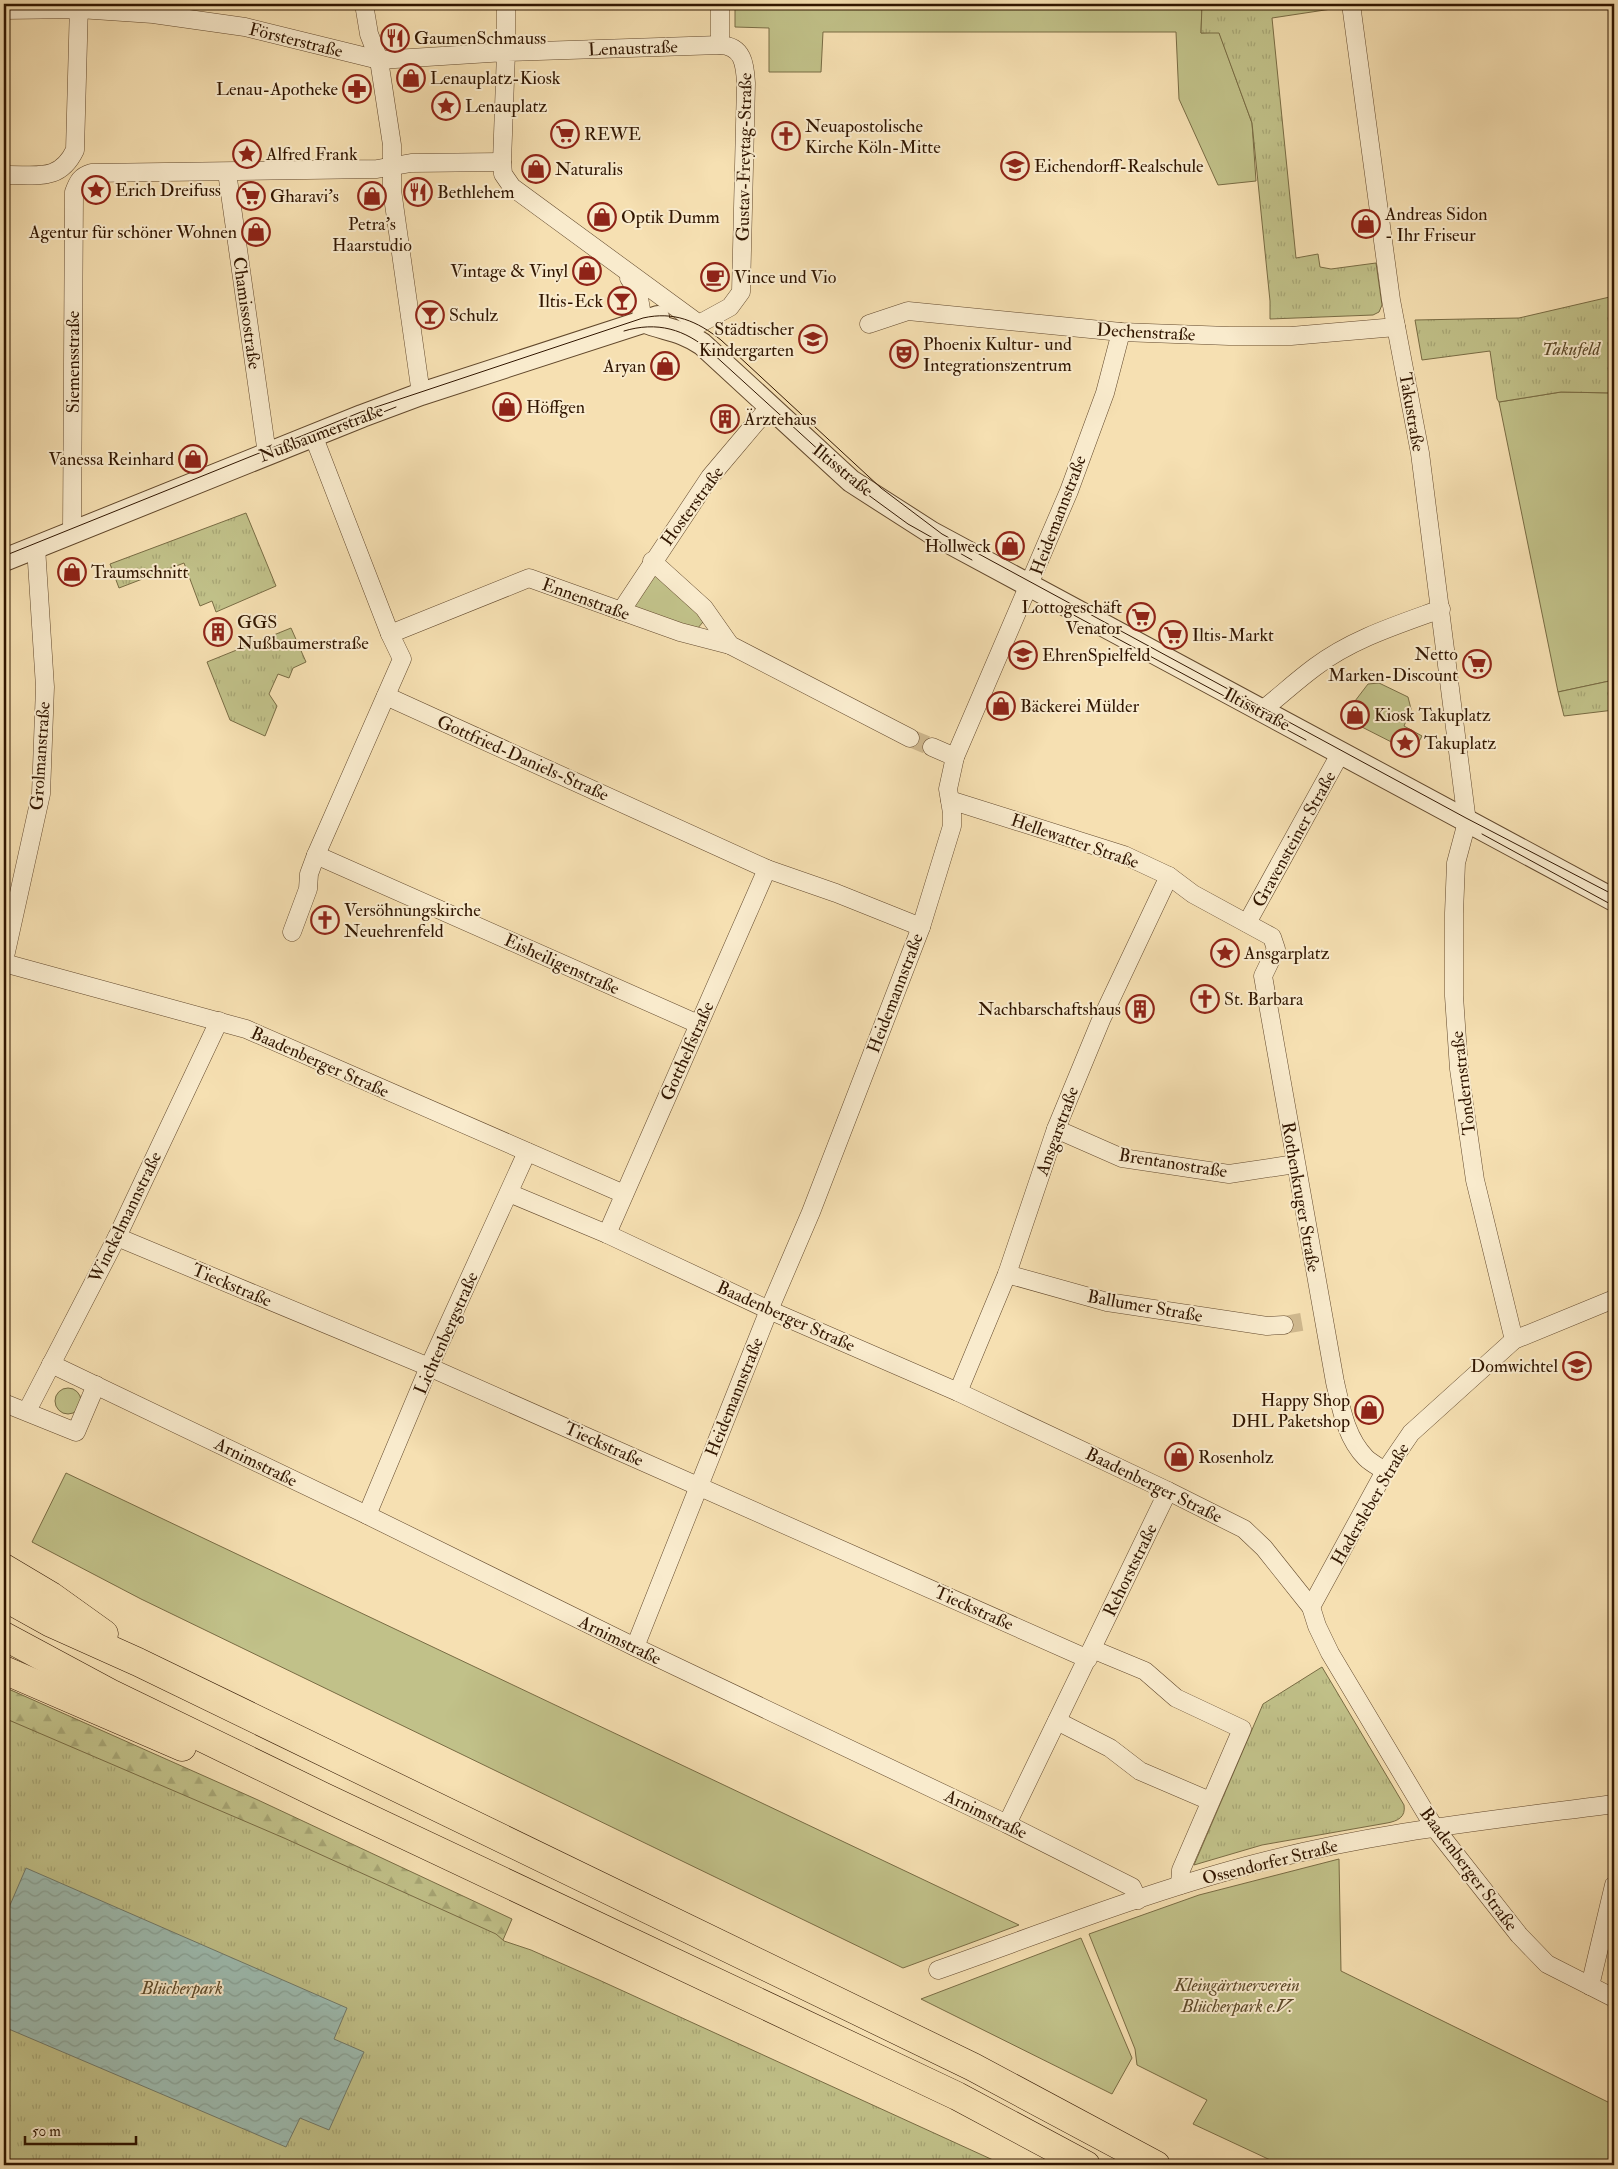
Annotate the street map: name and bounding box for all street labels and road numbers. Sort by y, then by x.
street label: Försterstraße [247,18,346,63]
street label: Lenaustraße [588,35,679,62]
street label: Gustav-Freytag-Straße [732,72,757,242]
street label: Chamissostraße [227,255,266,371]
street label: Siemensstraße [62,310,85,413]
street label: Dechenstraße [1096,318,1196,347]
street label: Takustraße [1393,371,1430,454]
street label: Nußbaumerstraße [256,399,387,468]
street label: Iltisstraße [808,439,878,502]
street label: Heidemannstraße [1025,452,1092,578]
street label: Hosterstraße [656,462,729,551]
street label: Ennenstraße [539,573,633,626]
street label: Iltisstraße [1220,682,1294,737]
street label: Grolmanstraße [25,700,56,811]
street label: Gottfried-Daniels-Straße [433,710,613,807]
street label: Gravensteiner Straße [1247,767,1342,911]
street label: Hellewatter Straße [1008,809,1142,874]
street label: Eisheiligenstraße [500,929,624,1000]
street label: Heidemannstraße [862,930,929,1056]
street label: Gotthelfstraße [655,998,720,1104]
street label: Baadenberger Straße [247,1022,393,1104]
street label: Tondernstraße [1446,1029,1481,1136]
street label: Ansgarstraße [1030,1083,1084,1180]
street label: Rothenkruger Straße [1276,1120,1325,1274]
street label: Brentanostraße [1117,1144,1229,1183]
street label: Winckelmannstraße [83,1147,167,1288]
street label: Tieckstraße [188,1258,276,1313]
street label: Lichtenbergstraße [409,1268,484,1398]
street label: Baadenberger Straße [713,1276,859,1358]
street label: Ballumer Straße [1085,1285,1205,1328]
street label: Heidemannstraße [700,1334,769,1460]
street label: Tieckstraße [561,1417,647,1472]
street label: Arnimstraße [210,1432,301,1493]
street label: Hadersleber Straße [1326,1439,1415,1570]
street label: Baadenberger Straße [1082,1442,1226,1529]
street label: Rehorststraße [1098,1520,1163,1620]
street label: Tieckstraße [931,1581,1017,1636]
street label: Arnimstraße [574,1610,665,1671]
street label: Arnimstraße [940,1784,1031,1845]
street label: Baadenberger Straße [1415,1803,1523,1936]
street label: Ossendorfer Straße [1200,1834,1341,1890]

